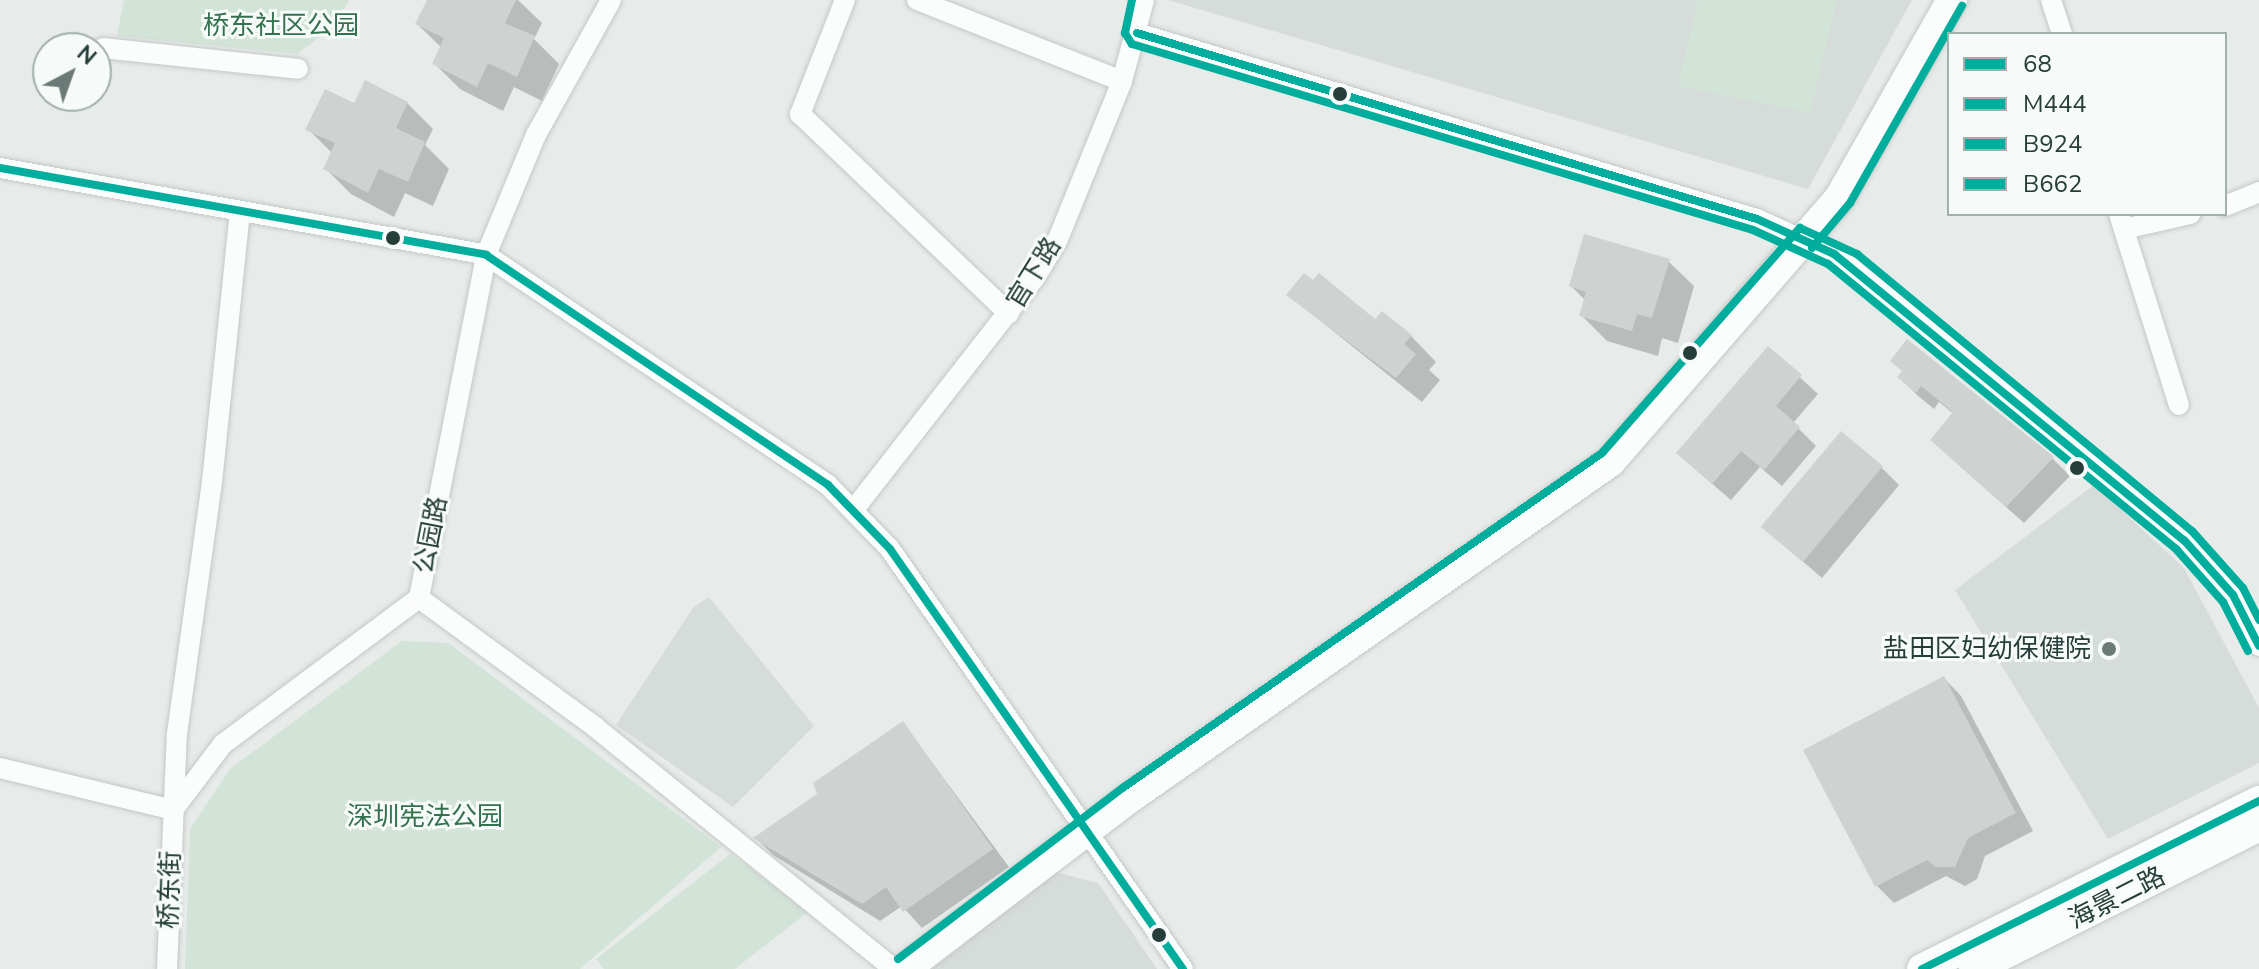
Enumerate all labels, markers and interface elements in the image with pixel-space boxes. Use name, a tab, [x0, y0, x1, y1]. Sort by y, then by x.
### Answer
park label: 桥东社区公园	[203, 10, 359, 42]
north arrow	[32, 32, 112, 112]
legend	[1947, 32, 2227, 216]
text: N	[70, 39, 102, 72]
text: 68	[2023, 48, 2052, 80]
unlabelled marker	[1332, 86, 1348, 102]
text: M444	[2023, 88, 2087, 120]
text: B924	[2023, 128, 2082, 160]
text: B662	[2023, 168, 2082, 200]
unlabelled marker	[385, 230, 401, 246]
street label: 官下路	[1000, 232, 1068, 314]
unlabelled marker	[1682, 345, 1698, 361]
unlabelled marker	[2069, 460, 2085, 476]
street label: 公园路	[408, 494, 454, 576]
place label: 盐田区妇幼保健院	[1883, 633, 2091, 665]
marker: 盐田区妇幼保健院	[2098, 638, 2120, 660]
park label: 深圳宪法公园	[347, 801, 503, 833]
street label: 桥东街	[153, 850, 187, 930]
street label: 海景二路	[2064, 860, 2170, 936]
unlabelled marker	[1151, 927, 1167, 943]

